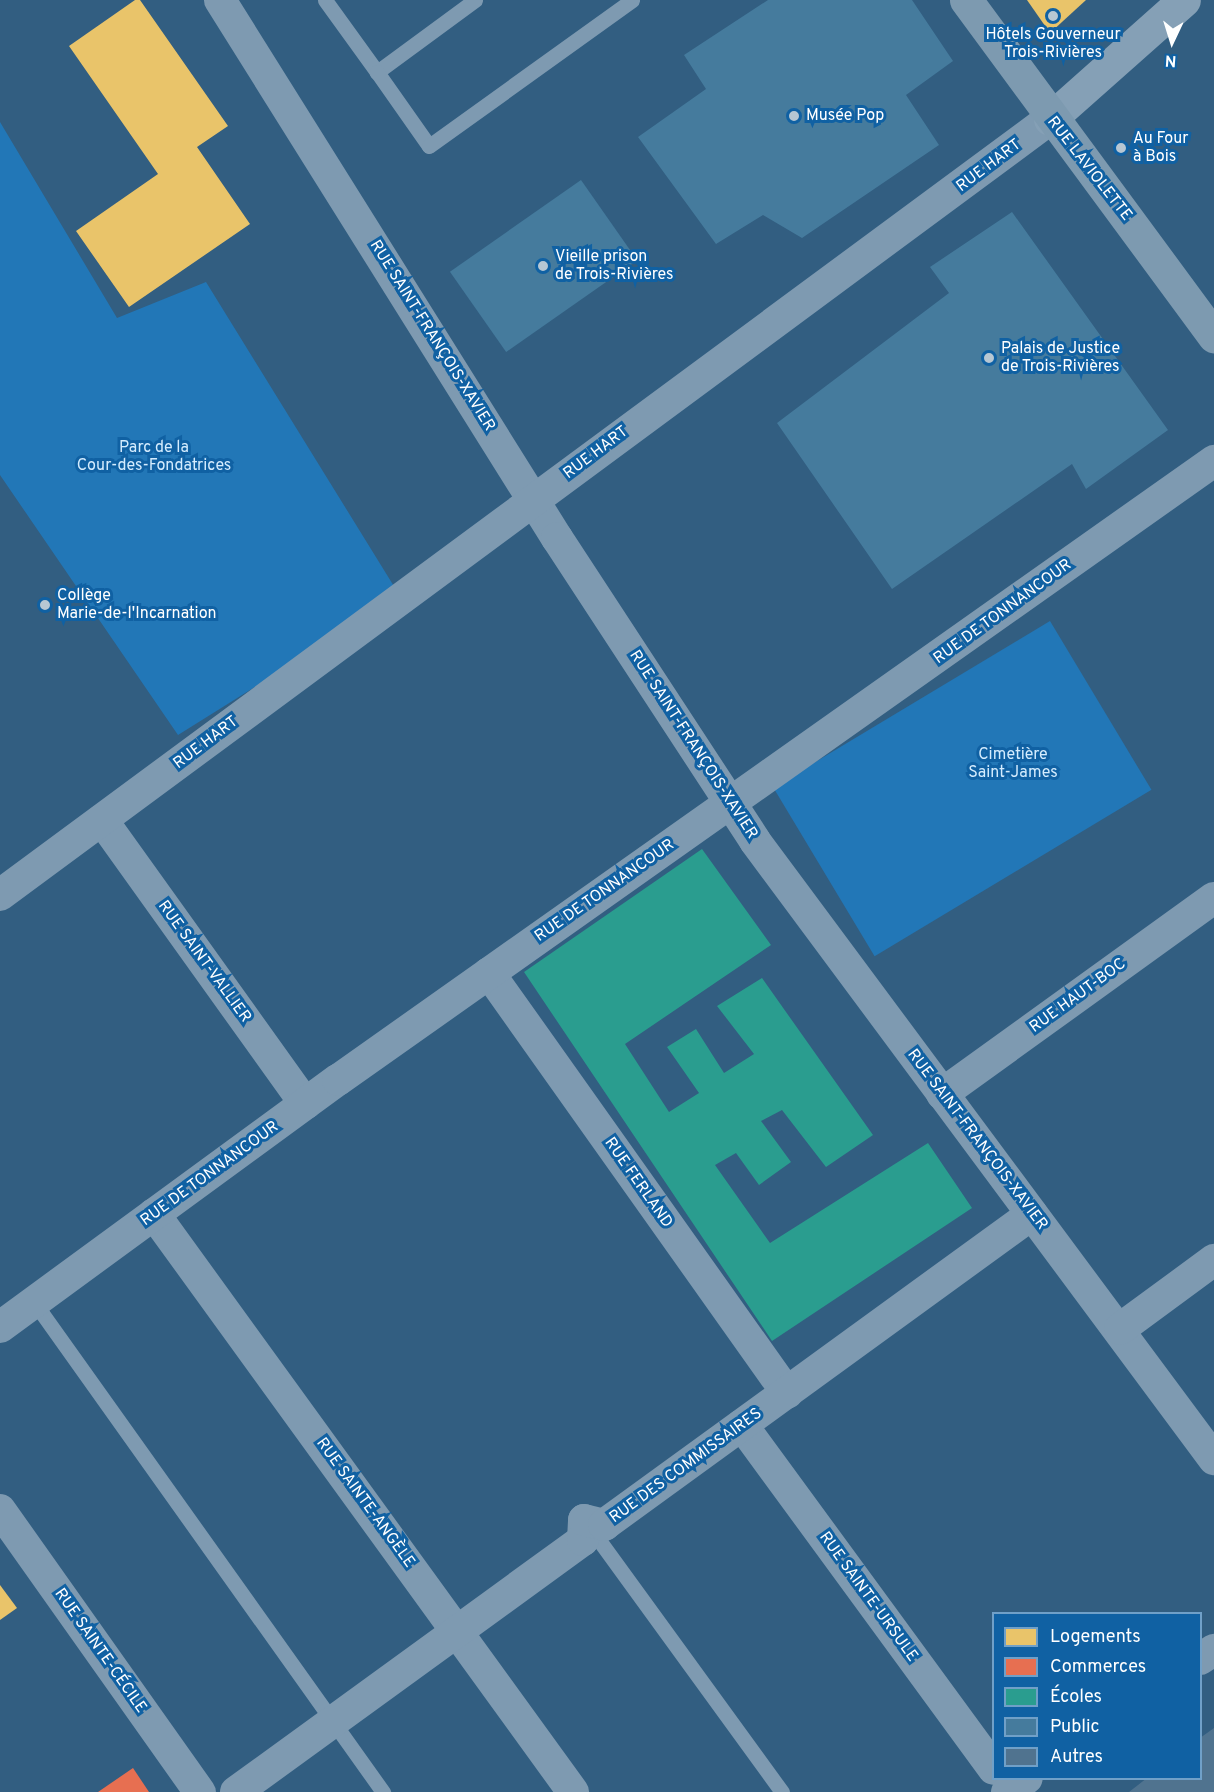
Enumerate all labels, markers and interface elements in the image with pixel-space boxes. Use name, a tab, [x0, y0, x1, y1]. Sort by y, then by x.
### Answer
marker: Hôtels Gouverneur Trois-Rivières	[1046, 9, 1060, 23]
north arrow	[1142, 12, 1202, 72]
place label: Hôtels Gouverneur Trois-Rivières	[985, 25, 1121, 63]
text: N	[1164, 50, 1177, 70]
place label: Musée Pop	[806, 106, 884, 126]
marker: Musée Pop	[787, 109, 801, 123]
street label: RUE LAVIOLETTE	[1042, 113, 1136, 225]
place label: Au Four à Bois	[1133, 129, 1189, 167]
street label: RUE HART	[953, 135, 1025, 197]
marker: Au Four à Bois	[1114, 141, 1128, 155]
street label: RUE SAINT-FRANÇOIS-XAVIER	[365, 237, 499, 435]
place label: Vieille prison de Trois-Rivières	[555, 247, 674, 285]
marker: Vieille prison de Trois-Rivières	[536, 259, 550, 273]
place label: Palais de Justice de Trois-Rivières	[1001, 339, 1120, 377]
marker: Palais de Justice de Trois-Rivières	[982, 351, 996, 365]
street label: RUE HART	[560, 422, 632, 484]
park label: Parc de la Cour-des-Fondatrices	[77, 438, 231, 476]
street label: RUE DE TONNANCOUR	[930, 555, 1076, 669]
place label: Collège Marie-de-l'Incarnation	[57, 586, 217, 624]
marker: Collège Marie-de-l'Incarnation	[38, 598, 52, 612]
street label: RUE SAINT-FRANÇOIS-XAVIER	[625, 647, 761, 843]
street label: RUE HART	[170, 712, 242, 774]
park label: Cimetière Saint-James	[968, 745, 1058, 783]
street label: RUE DE TONNANCOUR	[531, 835, 679, 947]
street label: RUE SAINT-VALLIER	[153, 897, 255, 1027]
street label: RUE HAUT-BOC	[1026, 955, 1130, 1037]
street label: RUE SAINT-FRANÇOIS-XAVIER	[903, 1046, 1051, 1234]
street label: RUE DE TONNANCOUR	[137, 1117, 283, 1231]
street label: RUE FERLAND	[600, 1134, 676, 1232]
street label: RUE DES COMMISSAIRES	[606, 1404, 766, 1528]
street label: RUE SAINTE-ANGÈLE	[311, 1434, 419, 1572]
street label: RUE SAINTE-URSULE	[814, 1528, 922, 1666]
street label: RUE SAINTE-CÉCILE	[50, 1585, 150, 1717]
legend	[992, 1612, 1202, 1780]
text: Logements	[1050, 1626, 1141, 1649]
text: Commerces	[1050, 1656, 1146, 1679]
text: Écoles	[1050, 1686, 1102, 1709]
text: Public	[1050, 1716, 1100, 1739]
text: Autres	[1050, 1746, 1103, 1769]

